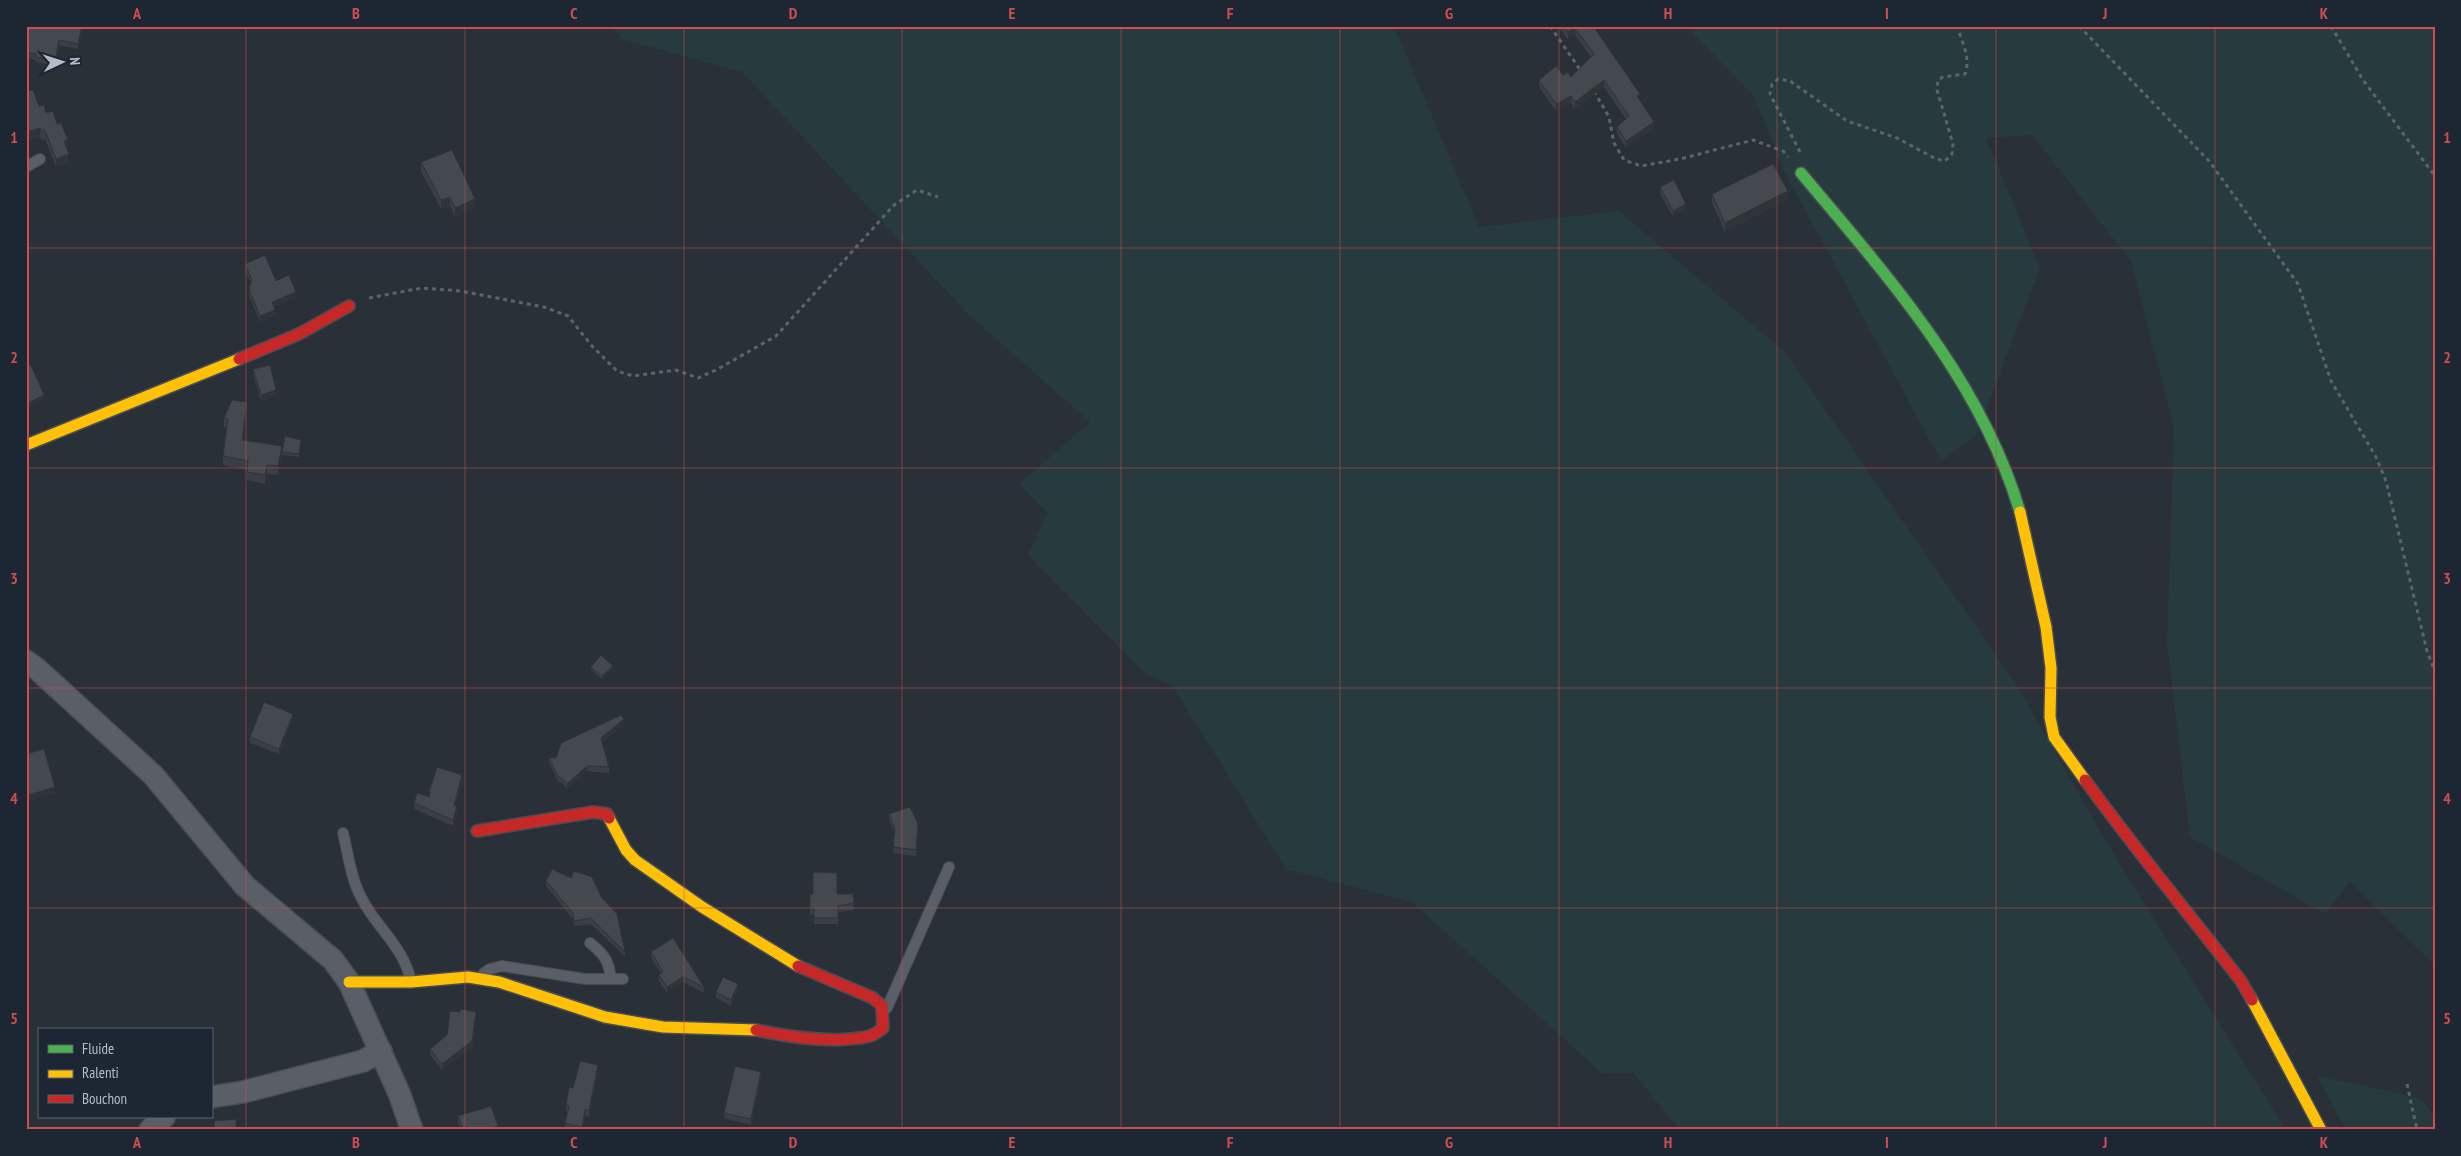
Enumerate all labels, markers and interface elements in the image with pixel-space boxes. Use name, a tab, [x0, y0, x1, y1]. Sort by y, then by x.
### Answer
text: A	[132, 3, 142, 23]
text: B	[352, 3, 360, 23]
text: C	[570, 3, 578, 23]
text: D	[789, 3, 798, 23]
text: E	[1009, 3, 1016, 23]
text: F	[1227, 3, 1234, 23]
text: G	[1445, 3, 1453, 23]
text: H	[1664, 3, 1672, 23]
text: I	[1885, 3, 1889, 23]
text: J	[2102, 3, 2107, 23]
text: K	[2320, 3, 2329, 23]
north arrow	[38, 38, 88, 88]
text: N	[66, 57, 84, 65]
text: 1	[10, 127, 18, 147]
text: 1	[2443, 127, 2451, 147]
text: 2	[10, 347, 18, 367]
text: 2	[2443, 347, 2451, 367]
text: 3	[10, 568, 18, 588]
text: 3	[2443, 568, 2451, 588]
text: 4	[10, 788, 18, 808]
text: 4	[2443, 788, 2451, 808]
text: 5	[10, 1008, 18, 1028]
text: 5	[2443, 1008, 2451, 1028]
legend	[38, 1028, 212, 1118]
text: Fluide	[82, 1039, 114, 1058]
text: Ralenti	[82, 1063, 119, 1082]
text: Bouchon	[82, 1089, 127, 1108]
text: A	[132, 1132, 142, 1152]
text: B	[352, 1132, 360, 1152]
text: C	[570, 1132, 578, 1152]
text: D	[789, 1132, 798, 1152]
text: E	[1009, 1132, 1016, 1152]
text: F	[1227, 1132, 1234, 1152]
text: G	[1445, 1132, 1453, 1152]
text: H	[1664, 1132, 1672, 1152]
text: I	[1885, 1132, 1889, 1152]
text: J	[2102, 1132, 2107, 1152]
text: K	[2320, 1132, 2329, 1152]

